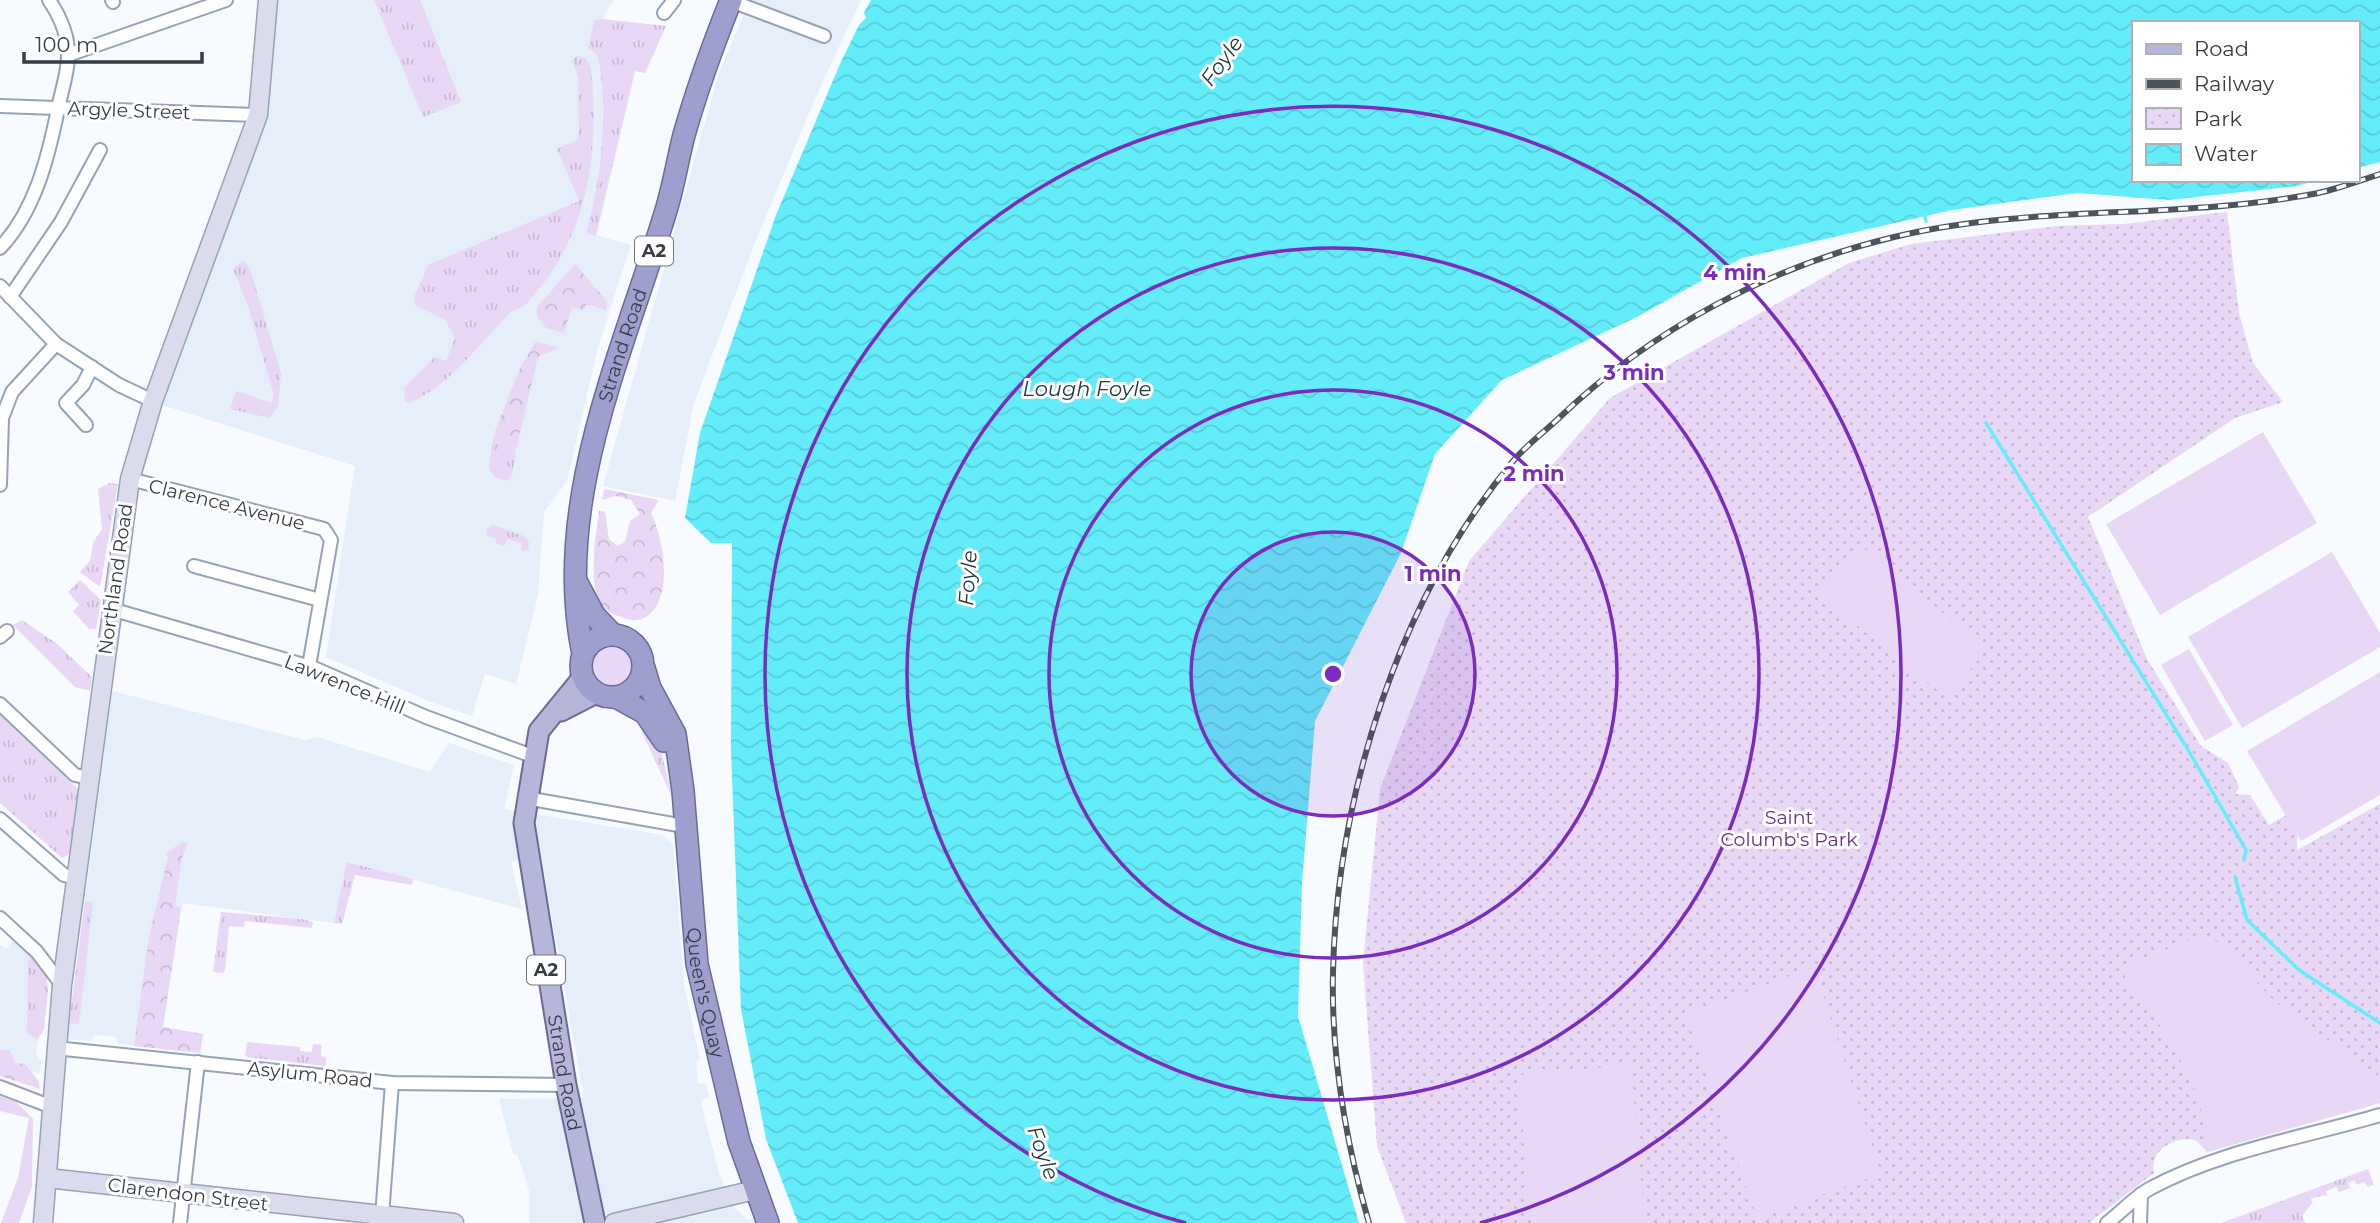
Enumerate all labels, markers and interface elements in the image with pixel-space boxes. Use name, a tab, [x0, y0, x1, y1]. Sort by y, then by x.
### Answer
scale bar	[24, 21, 203, 65]
legend	[2132, 21, 2359, 182]
water label: Foyle	[1195, 31, 1248, 91]
text: 100 m	[35, 32, 98, 57]
text: Road	[2194, 36, 2249, 61]
text: Railway	[2194, 71, 2275, 96]
street label: Argyle Street	[67, 97, 191, 124]
text: Park	[2194, 106, 2242, 131]
text: Water	[2194, 141, 2258, 166]
road number: A2	[635, 236, 673, 265]
text: 4 min	[1703, 260, 1767, 285]
street label: Strand Road	[594, 286, 652, 405]
text: 3 min	[1602, 360, 1665, 385]
water label: Lough Foyle	[1022, 376, 1152, 401]
text: 2 min	[1503, 461, 1565, 486]
street label: Clarence Avenue	[146, 474, 307, 535]
street label: Northland Road	[93, 502, 137, 656]
water label: Foyle	[953, 549, 982, 607]
text: 1 min	[1404, 561, 1462, 586]
street label: Lawrence Hill	[281, 650, 409, 719]
centre of rings	[1321, 662, 1345, 686]
park label: Saint Columb's Park	[1720, 806, 1858, 851]
street label: Queen's Quay	[682, 927, 730, 1061]
road number: A2	[527, 956, 565, 985]
street label: Strand Road	[543, 1013, 586, 1133]
street label: Asylum Road	[246, 1056, 374, 1093]
water label: Foyle	[1022, 1122, 1065, 1183]
street label: Clarendon Street	[106, 1173, 270, 1216]

